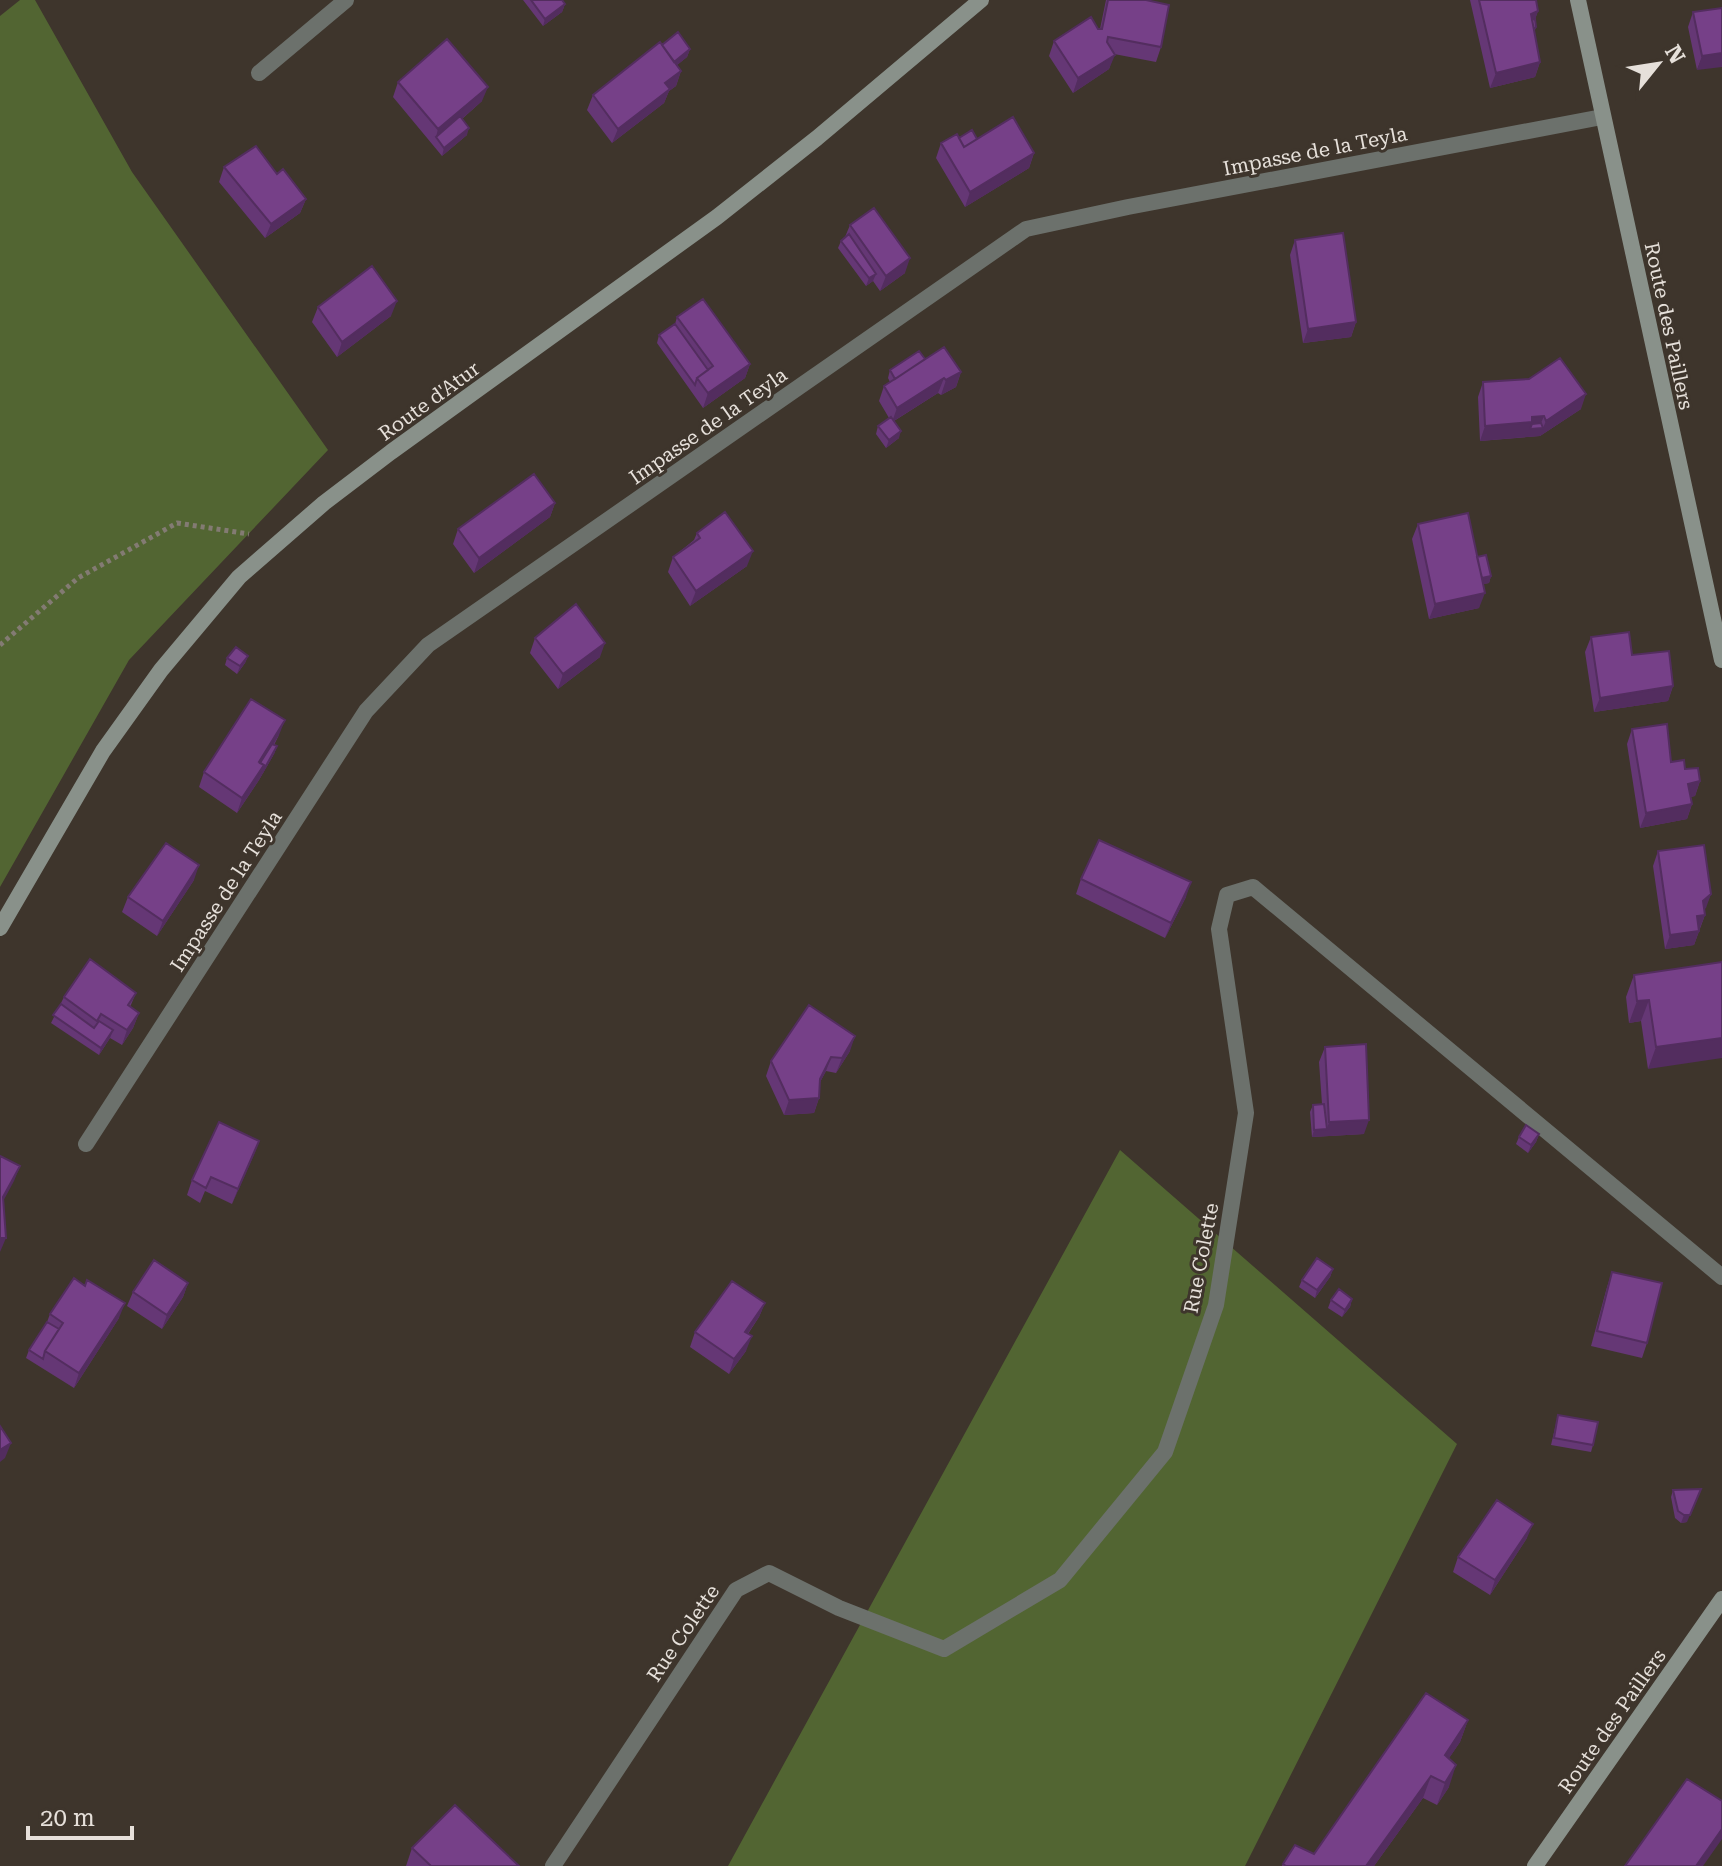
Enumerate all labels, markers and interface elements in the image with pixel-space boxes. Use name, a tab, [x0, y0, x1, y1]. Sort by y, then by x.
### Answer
north arrow	[1618, 24, 1698, 104]
text: N	[1660, 41, 1690, 68]
street label: Impasse de la Teyla	[1221, 121, 1409, 181]
street label: Route des Paillers	[1640, 240, 1698, 412]
street label: Route d'Atur	[374, 356, 484, 446]
street label: Impasse de la Teyla	[625, 362, 792, 489]
street label: Impasse de la Teyla	[165, 806, 287, 976]
street label: Rue Colette	[1179, 1201, 1223, 1315]
street label: Rue Colette	[642, 1580, 724, 1686]
street label: Route des Paillers	[1553, 1644, 1671, 1798]
scale bar	[28, 1790, 132, 1840]
text: 20 m	[40, 1804, 95, 1832]

